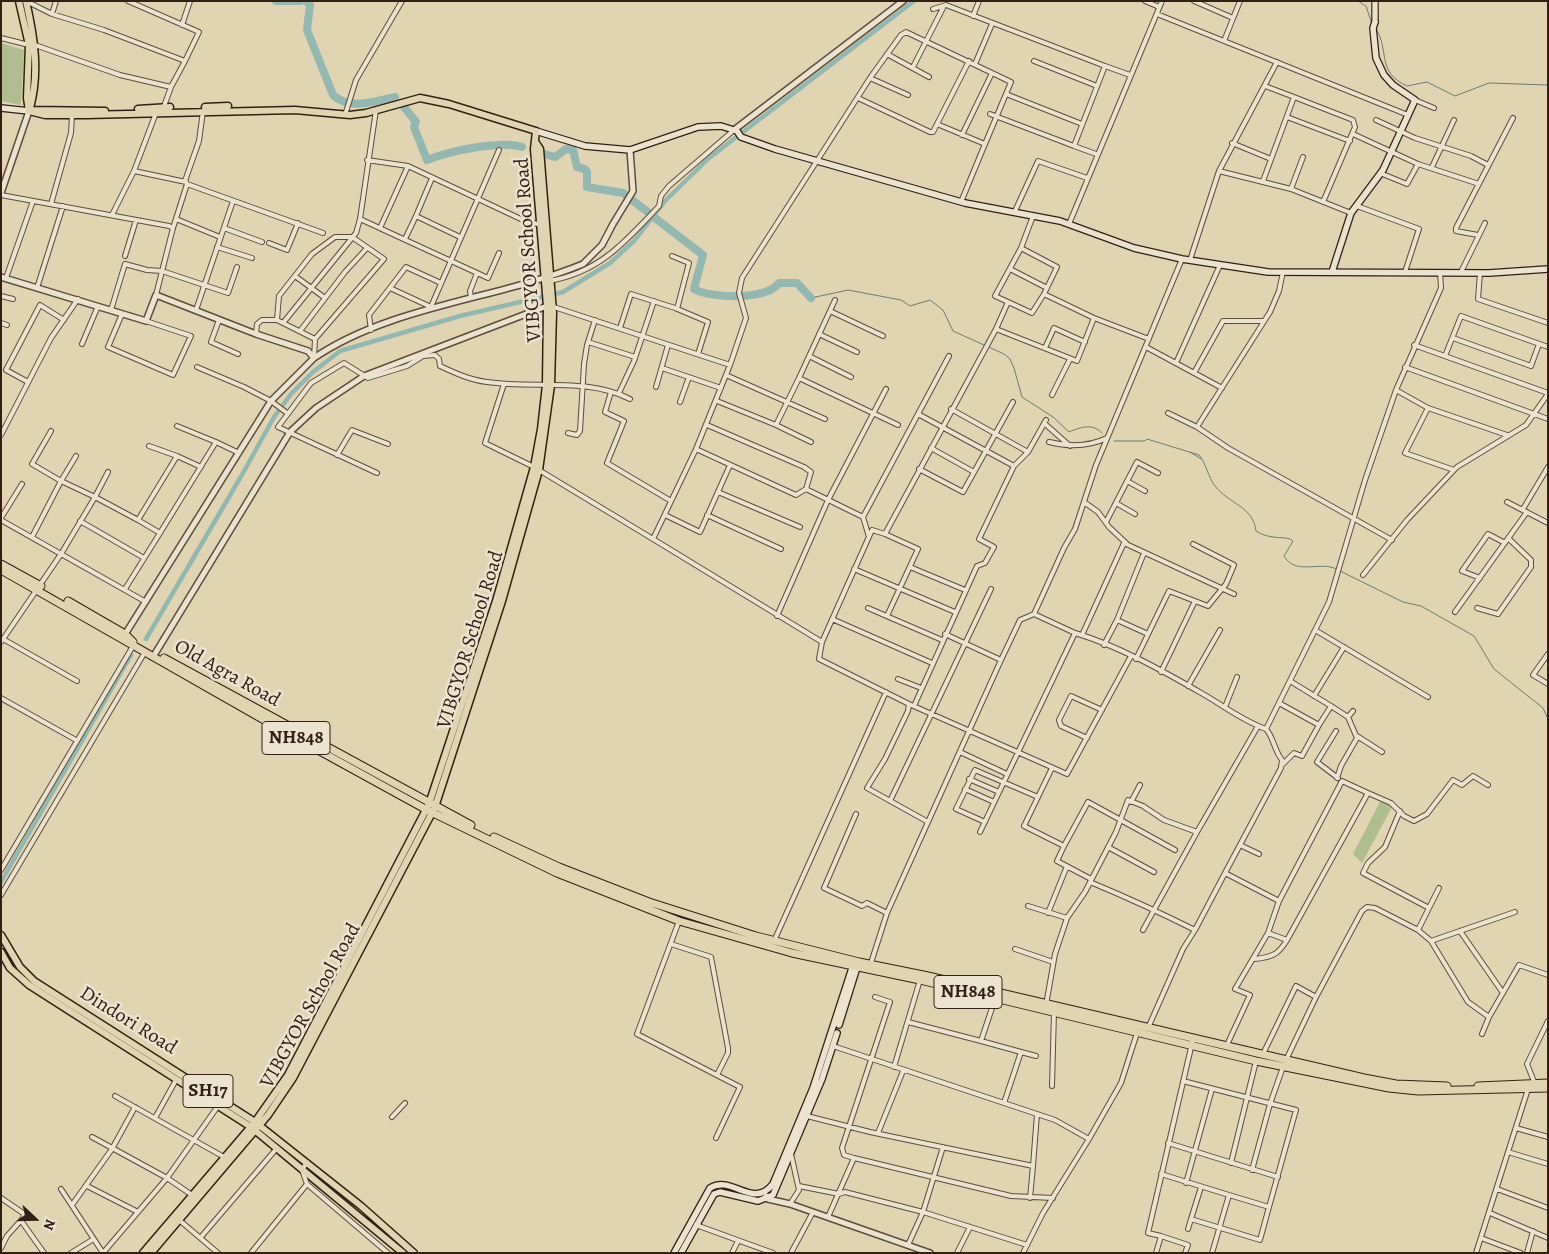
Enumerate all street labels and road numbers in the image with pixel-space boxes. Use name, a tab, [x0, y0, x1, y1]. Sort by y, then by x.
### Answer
street label: VIBGYOR School Road	[511, 157, 547, 343]
street label: VIBGYOR School Road	[433, 548, 509, 732]
street label: Old Agra Road	[170, 635, 284, 713]
road number: NH848	[262, 721, 330, 754]
street label: VIBGYOR School Road	[256, 919, 366, 1093]
road number: NH848	[934, 976, 1002, 1009]
street label: Dindori Road	[75, 982, 181, 1060]
road number: SH17	[183, 1074, 233, 1108]

